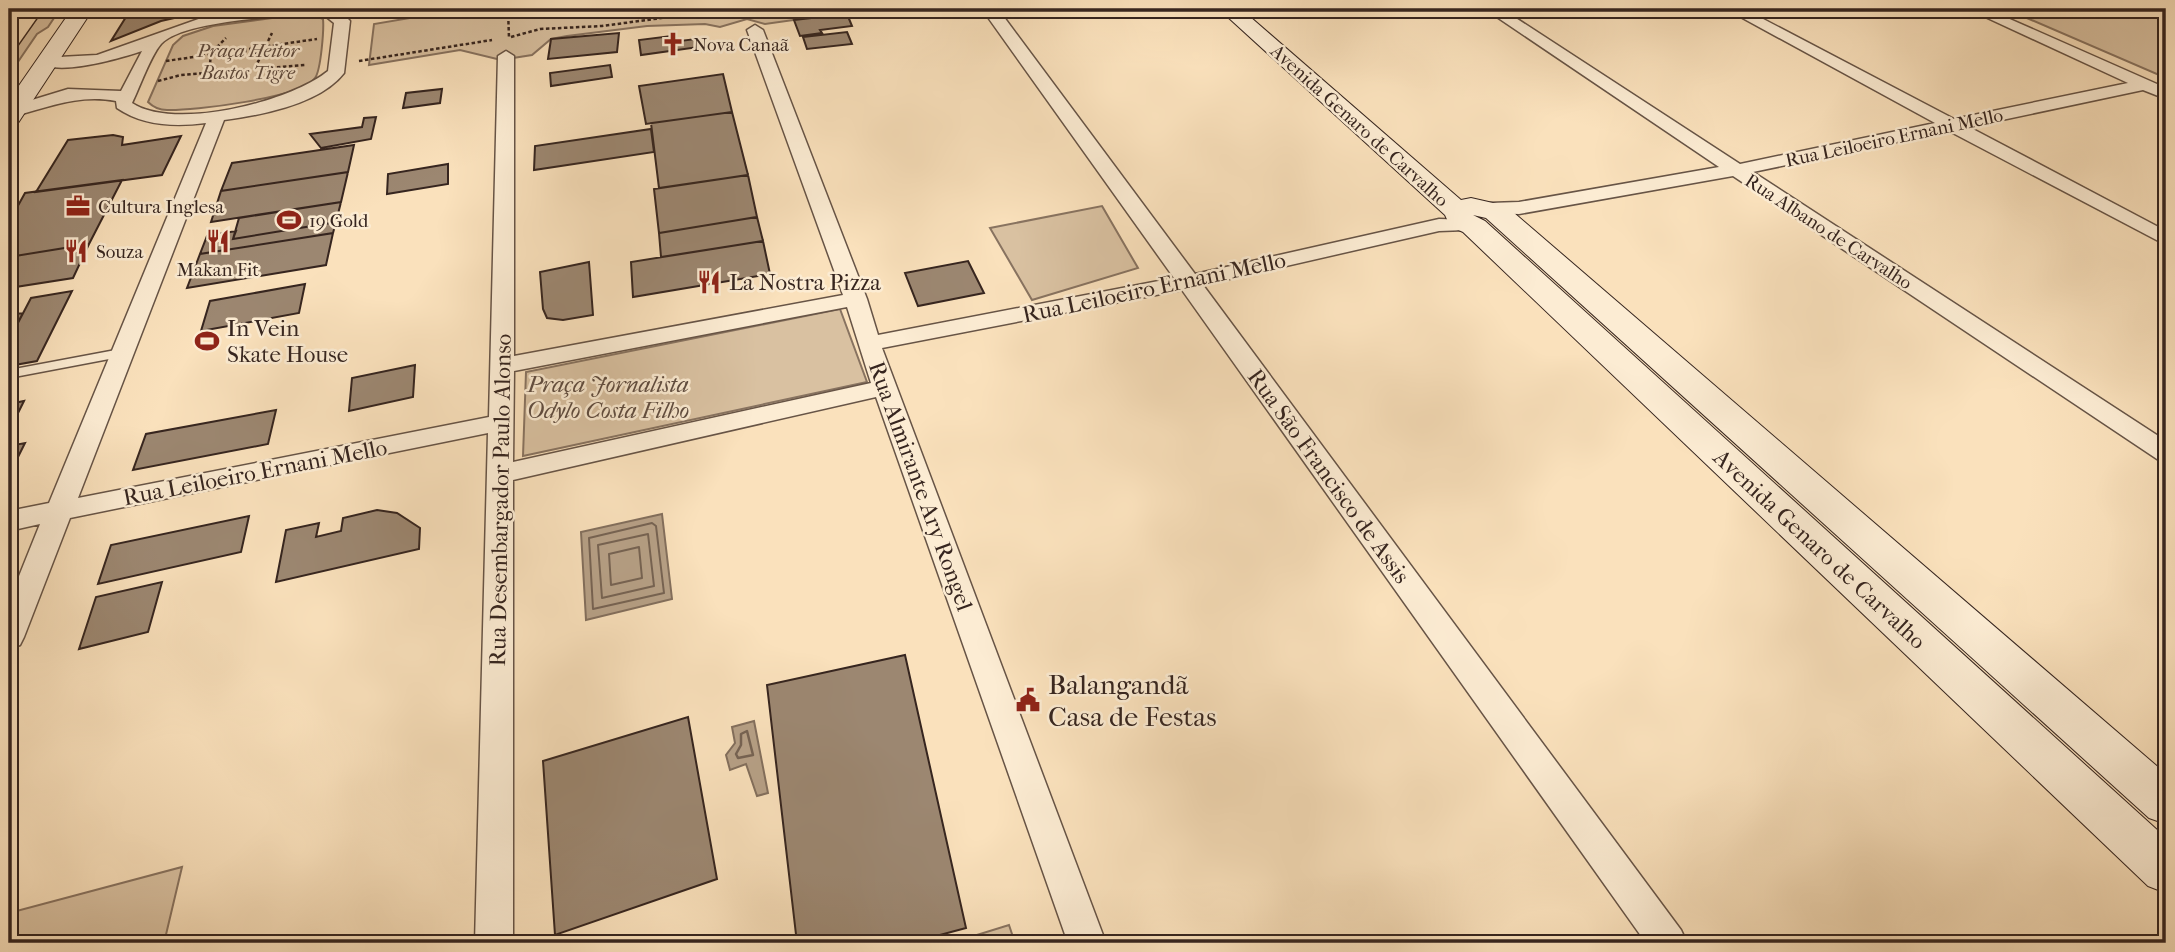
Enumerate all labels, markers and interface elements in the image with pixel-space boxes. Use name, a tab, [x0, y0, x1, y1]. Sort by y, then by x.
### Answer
church icon: Nova Canaã	[659, 30, 687, 58]
place label: Nova Canaã	[693, 34, 789, 56]
street label: Avenida Genaro de Carvalho	[1265, 39, 1453, 212]
park label: Praça Heitor Bastos Tigre	[196, 40, 300, 84]
street label: Rua Leiloeiro Ernani Mello	[1783, 104, 2005, 172]
street label: Rua Albano de Carvalho	[1741, 170, 1917, 294]
office icon: Cultura Inglesa	[64, 192, 92, 220]
place label: Cultura Inglesa	[98, 196, 224, 218]
sports icon: 19 Gold	[275, 206, 303, 234]
place label: 19 Gold	[309, 210, 369, 232]
restaurant icon: Makan Fit	[204, 227, 232, 255]
restaurant icon: Souza	[62, 237, 90, 265]
place label: Souza	[96, 241, 143, 263]
street label: Rua Leiloeiro Ernani Mello	[1020, 246, 1288, 329]
place label: Makan Fit	[177, 259, 259, 281]
restaurant icon: La Nostra Pizza	[695, 268, 723, 296]
place label: La Nostra Pizza	[729, 269, 881, 296]
place label: In Vein Skate House	[227, 315, 348, 368]
sports icon: In Vein Skate House	[193, 327, 221, 355]
street label: Rua Desembargador Paulo Alonso	[484, 333, 517, 667]
street label: Rua Almirante Ary Rongel	[863, 358, 978, 615]
street label: Rua São Francisco de Assis	[1242, 364, 1415, 589]
park label: Praça Jornalista Odylo Costa Filho	[526, 371, 689, 424]
street label: Rua Leiloeiro Ernani Mello	[121, 434, 389, 511]
street label: Avenida Genaro de Carvalho	[1707, 443, 1931, 655]
place label: Balangandã Casa de Festas	[1048, 668, 1217, 733]
public building icon: Balangandã Casa de Festas	[1014, 686, 1042, 714]

